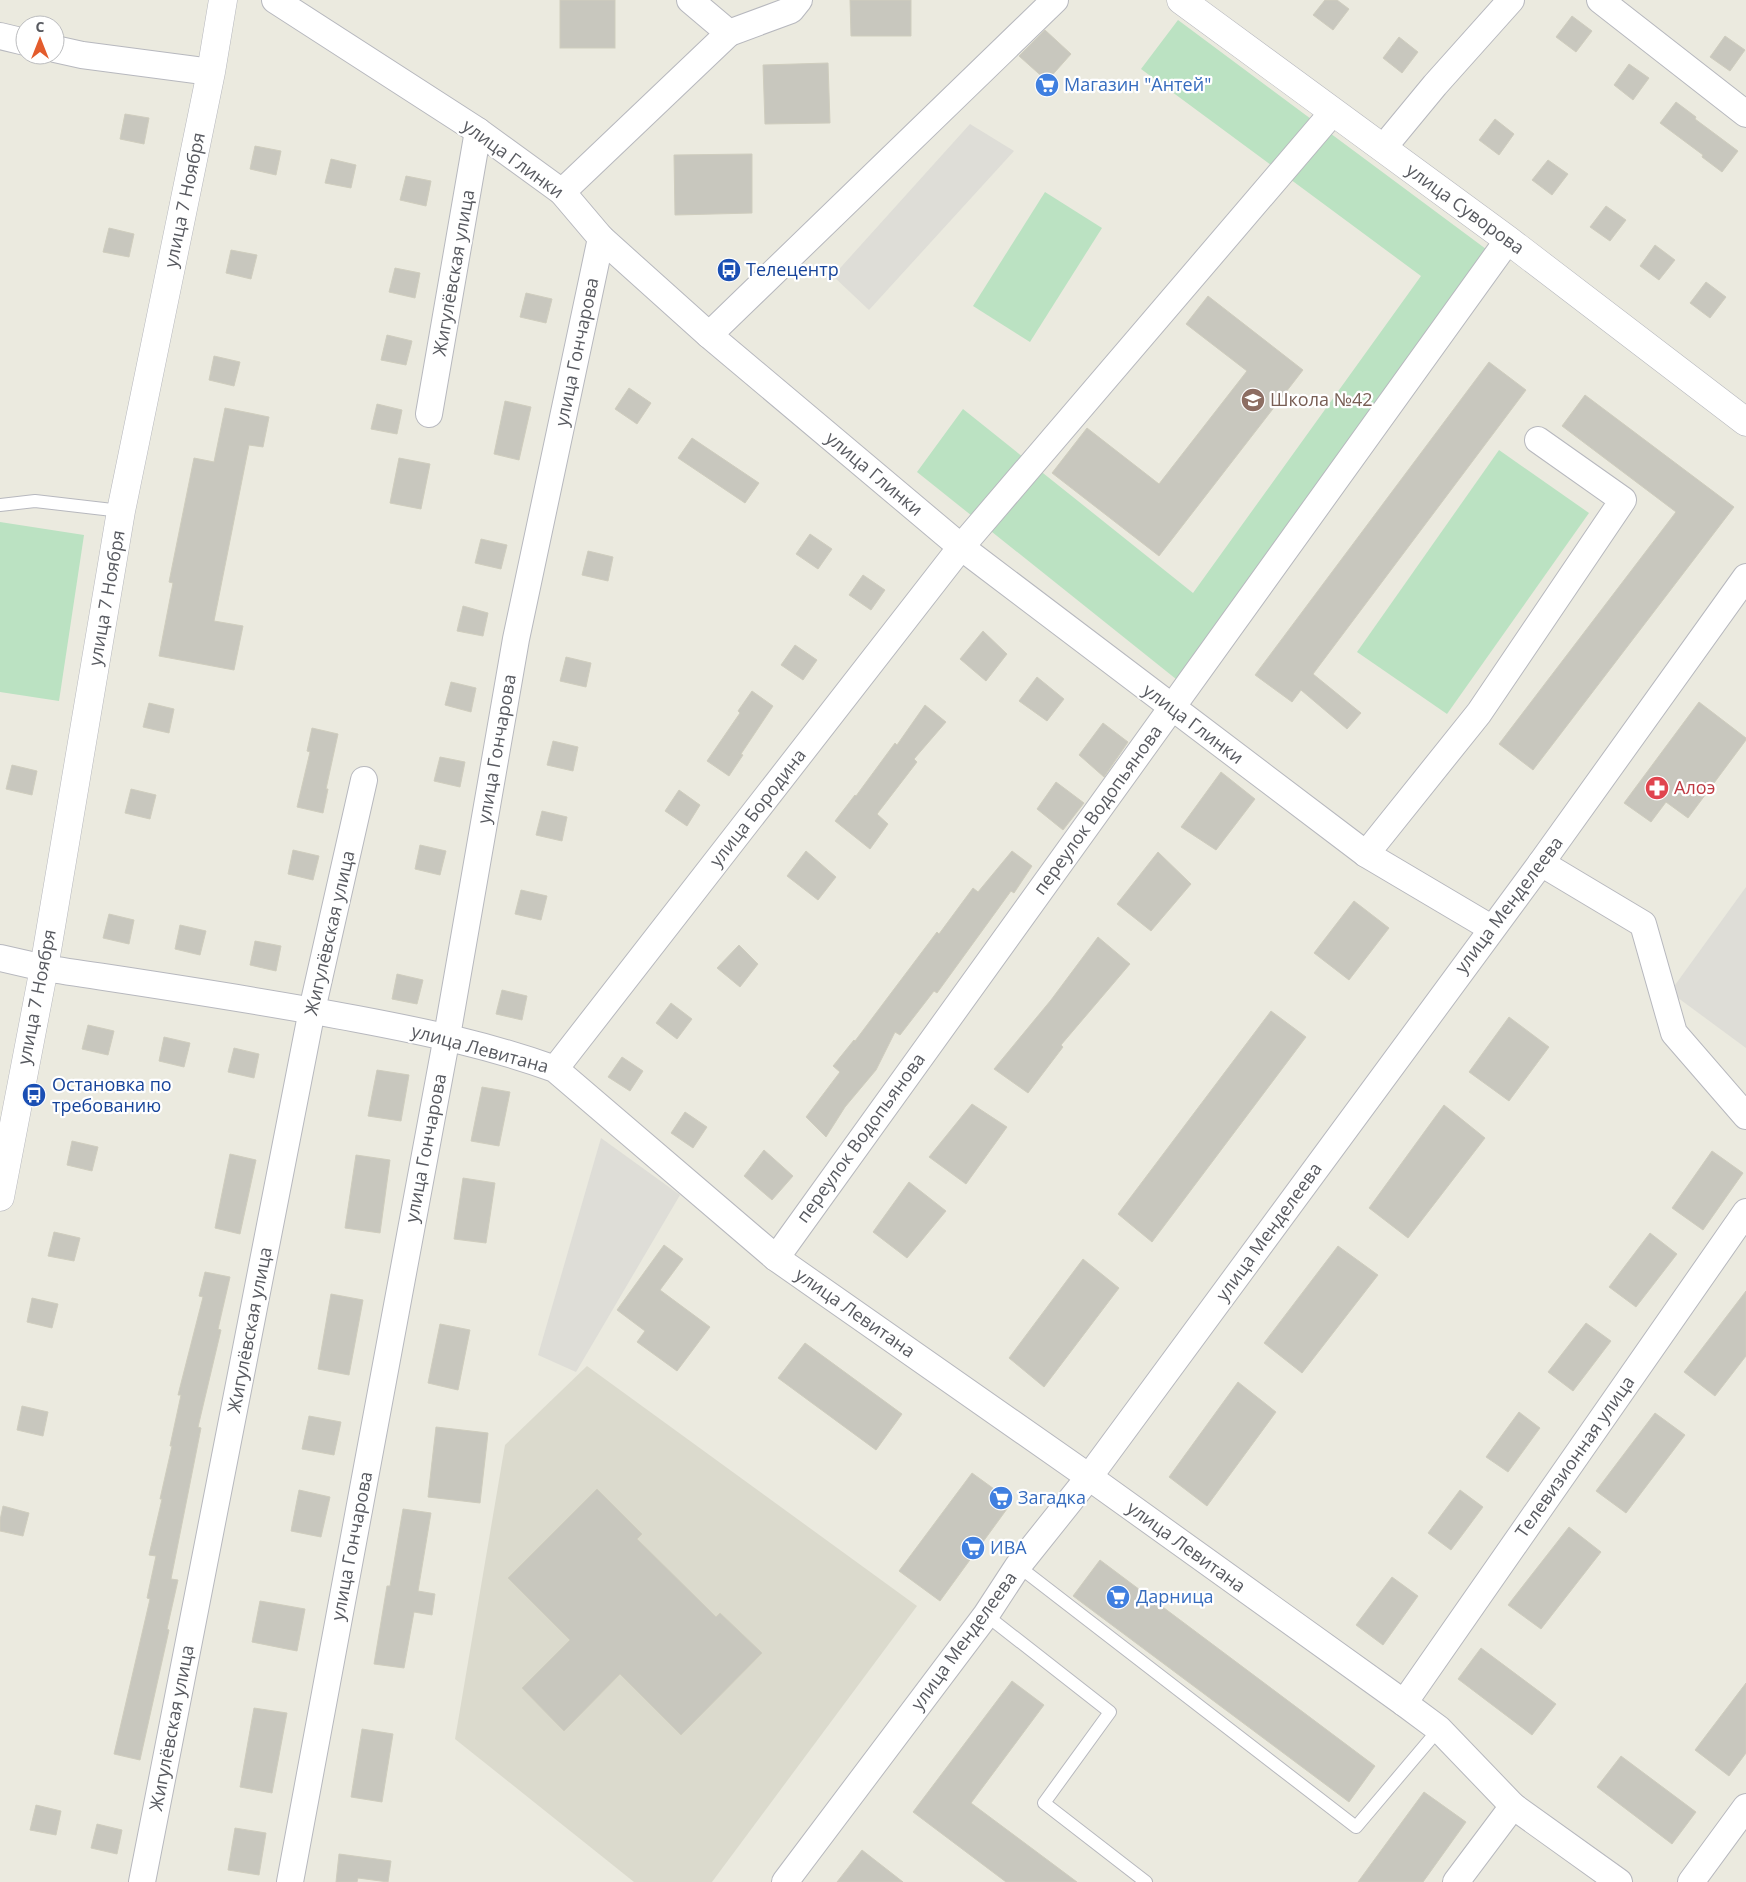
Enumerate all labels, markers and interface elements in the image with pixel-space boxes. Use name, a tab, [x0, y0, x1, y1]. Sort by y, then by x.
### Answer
north arrow	[15, 15, 65, 65]
text: С	[36, 17, 45, 36]
supermarket icon: Магазин "Антей"	[1034, 72, 1060, 98]
place label: Магазин "Антей"	[1064, 72, 1211, 96]
street label: улица Глинки	[458, 113, 569, 203]
street label: улица 7 Ноября	[158, 130, 210, 270]
street label: улица Суворова	[1402, 157, 1529, 259]
street label: Жигулёвская улица	[427, 188, 479, 358]
bus stop icon: Телецентр	[716, 257, 742, 283]
place label: Телецентр	[746, 257, 839, 281]
street label: улица Гончарова	[549, 275, 603, 428]
school or university icon: Школа №42	[1240, 387, 1266, 413]
place label: Школа №42	[1270, 387, 1373, 411]
street label: улица Глинки	[821, 425, 928, 521]
street label: улица 7 Ноября	[82, 528, 130, 668]
street label: улица Гончарова	[471, 672, 521, 825]
street label: улица Глинки	[1138, 678, 1249, 769]
street label: переулок Водопьянова	[1027, 720, 1167, 899]
street label: улица Бородина	[704, 743, 811, 871]
pharmacy icon: Алоэ	[1644, 775, 1670, 801]
place label: Алоэ	[1674, 775, 1715, 799]
street label: улица Менделеева	[1449, 831, 1568, 978]
street label: Жигулёвская улица	[298, 848, 360, 1018]
street label: улица 7 Ноября	[11, 927, 61, 1067]
street label: улица Левитана	[409, 1018, 552, 1078]
street label: переулок Водопьянова	[790, 1048, 930, 1227]
street label: улица Гончарова	[399, 1071, 451, 1224]
place label: Остановка по требованию	[52, 1072, 172, 1117]
bus stop icon: Остановка по требованию	[21, 1082, 47, 1108]
street label: улица Менделеева	[1210, 1157, 1327, 1305]
street label: Жигулёвская улица	[221, 1245, 277, 1415]
street label: улица Левитана	[791, 1262, 920, 1362]
street label: Телевизионная улица	[1509, 1371, 1639, 1542]
street label: улица Гончарова	[325, 1469, 377, 1622]
supermarket icon: Загадка	[988, 1485, 1014, 1511]
place label: Загадка	[1018, 1485, 1086, 1509]
street label: улица Левитана	[1122, 1495, 1251, 1597]
supermarket icon: ИВА	[960, 1535, 986, 1561]
place label: ИВА	[990, 1535, 1027, 1559]
street label: улица Менделеева	[905, 1566, 1022, 1714]
supermarket icon: Дарница	[1105, 1584, 1131, 1610]
place label: Дарница	[1136, 1584, 1213, 1608]
street label: Жигулёвская улица	[143, 1643, 199, 1813]

